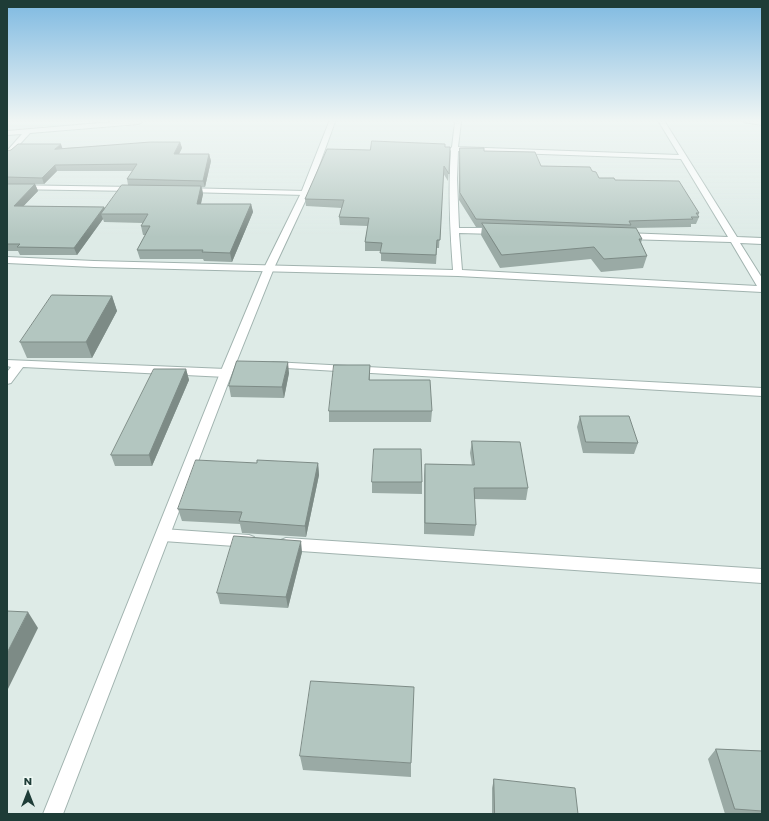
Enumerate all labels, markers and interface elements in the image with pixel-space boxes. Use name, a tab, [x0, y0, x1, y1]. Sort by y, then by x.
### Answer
north arrow	[8, 773, 48, 813]
text: N	[24, 773, 32, 789]

